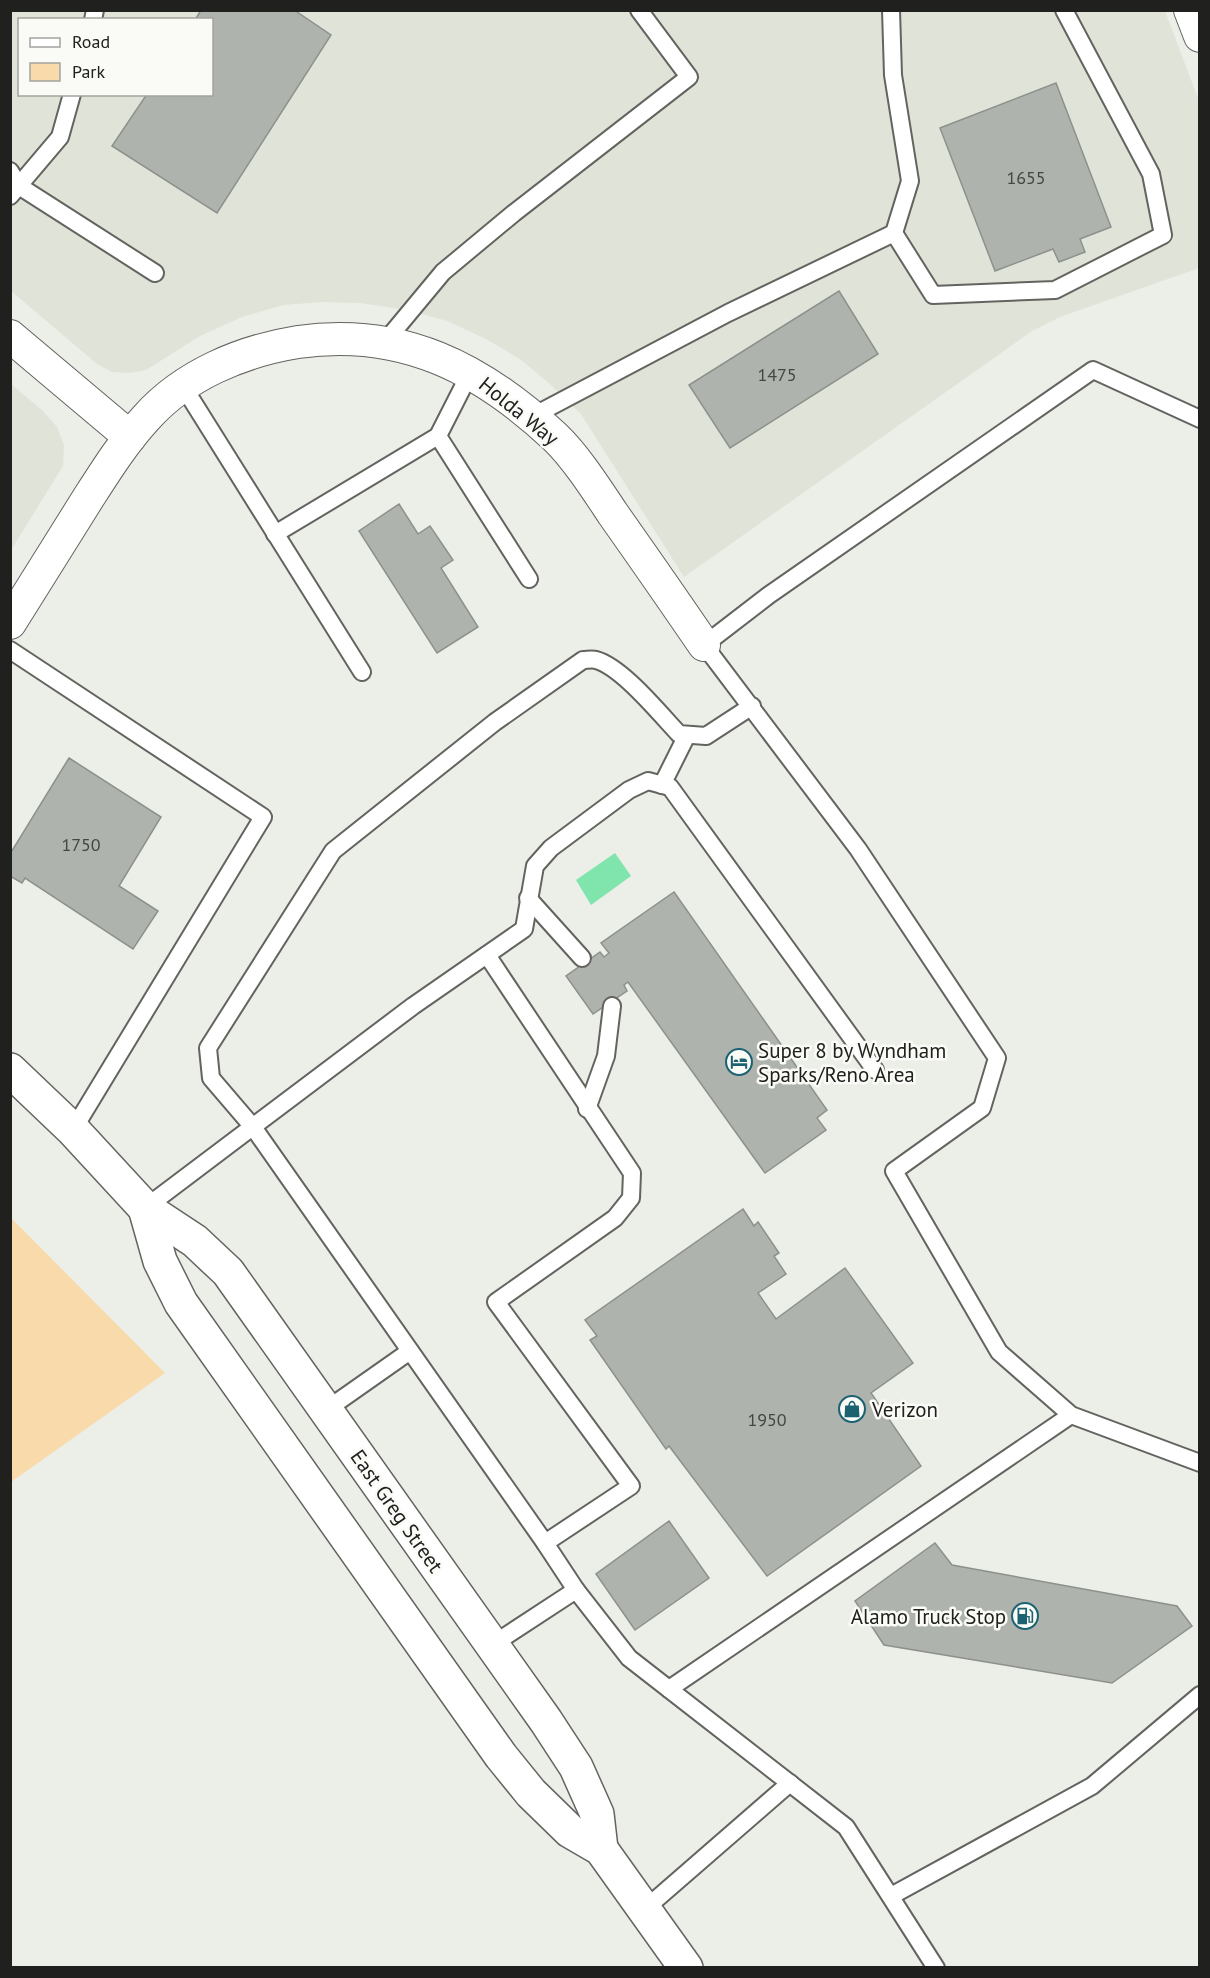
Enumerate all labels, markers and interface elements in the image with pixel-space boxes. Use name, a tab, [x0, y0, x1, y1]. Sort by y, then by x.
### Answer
legend	[18, 18, 213, 96]
text: Road	[72, 30, 110, 53]
text: Park	[72, 60, 105, 83]
house number: 1655	[1006, 166, 1046, 189]
house number: 1475	[757, 363, 797, 386]
street label: Holda Way	[474, 371, 565, 452]
house number: 1750	[61, 833, 101, 856]
place label: Super 8 by Wyndham Sparks/Reno Area	[758, 1037, 946, 1088]
hotel icon: Super 8 by Wyndham Sparks/Reno Area	[724, 1047, 754, 1077]
shop icon: Verizon	[837, 1394, 867, 1424]
place label: Verizon	[871, 1396, 938, 1423]
house number: 1950	[747, 1408, 787, 1431]
street label: East Greg Street	[345, 1444, 449, 1578]
fuel station icon: Alamo Truck Stop	[1010, 1601, 1040, 1631]
place label: Alamo Truck Stop	[851, 1603, 1006, 1630]

